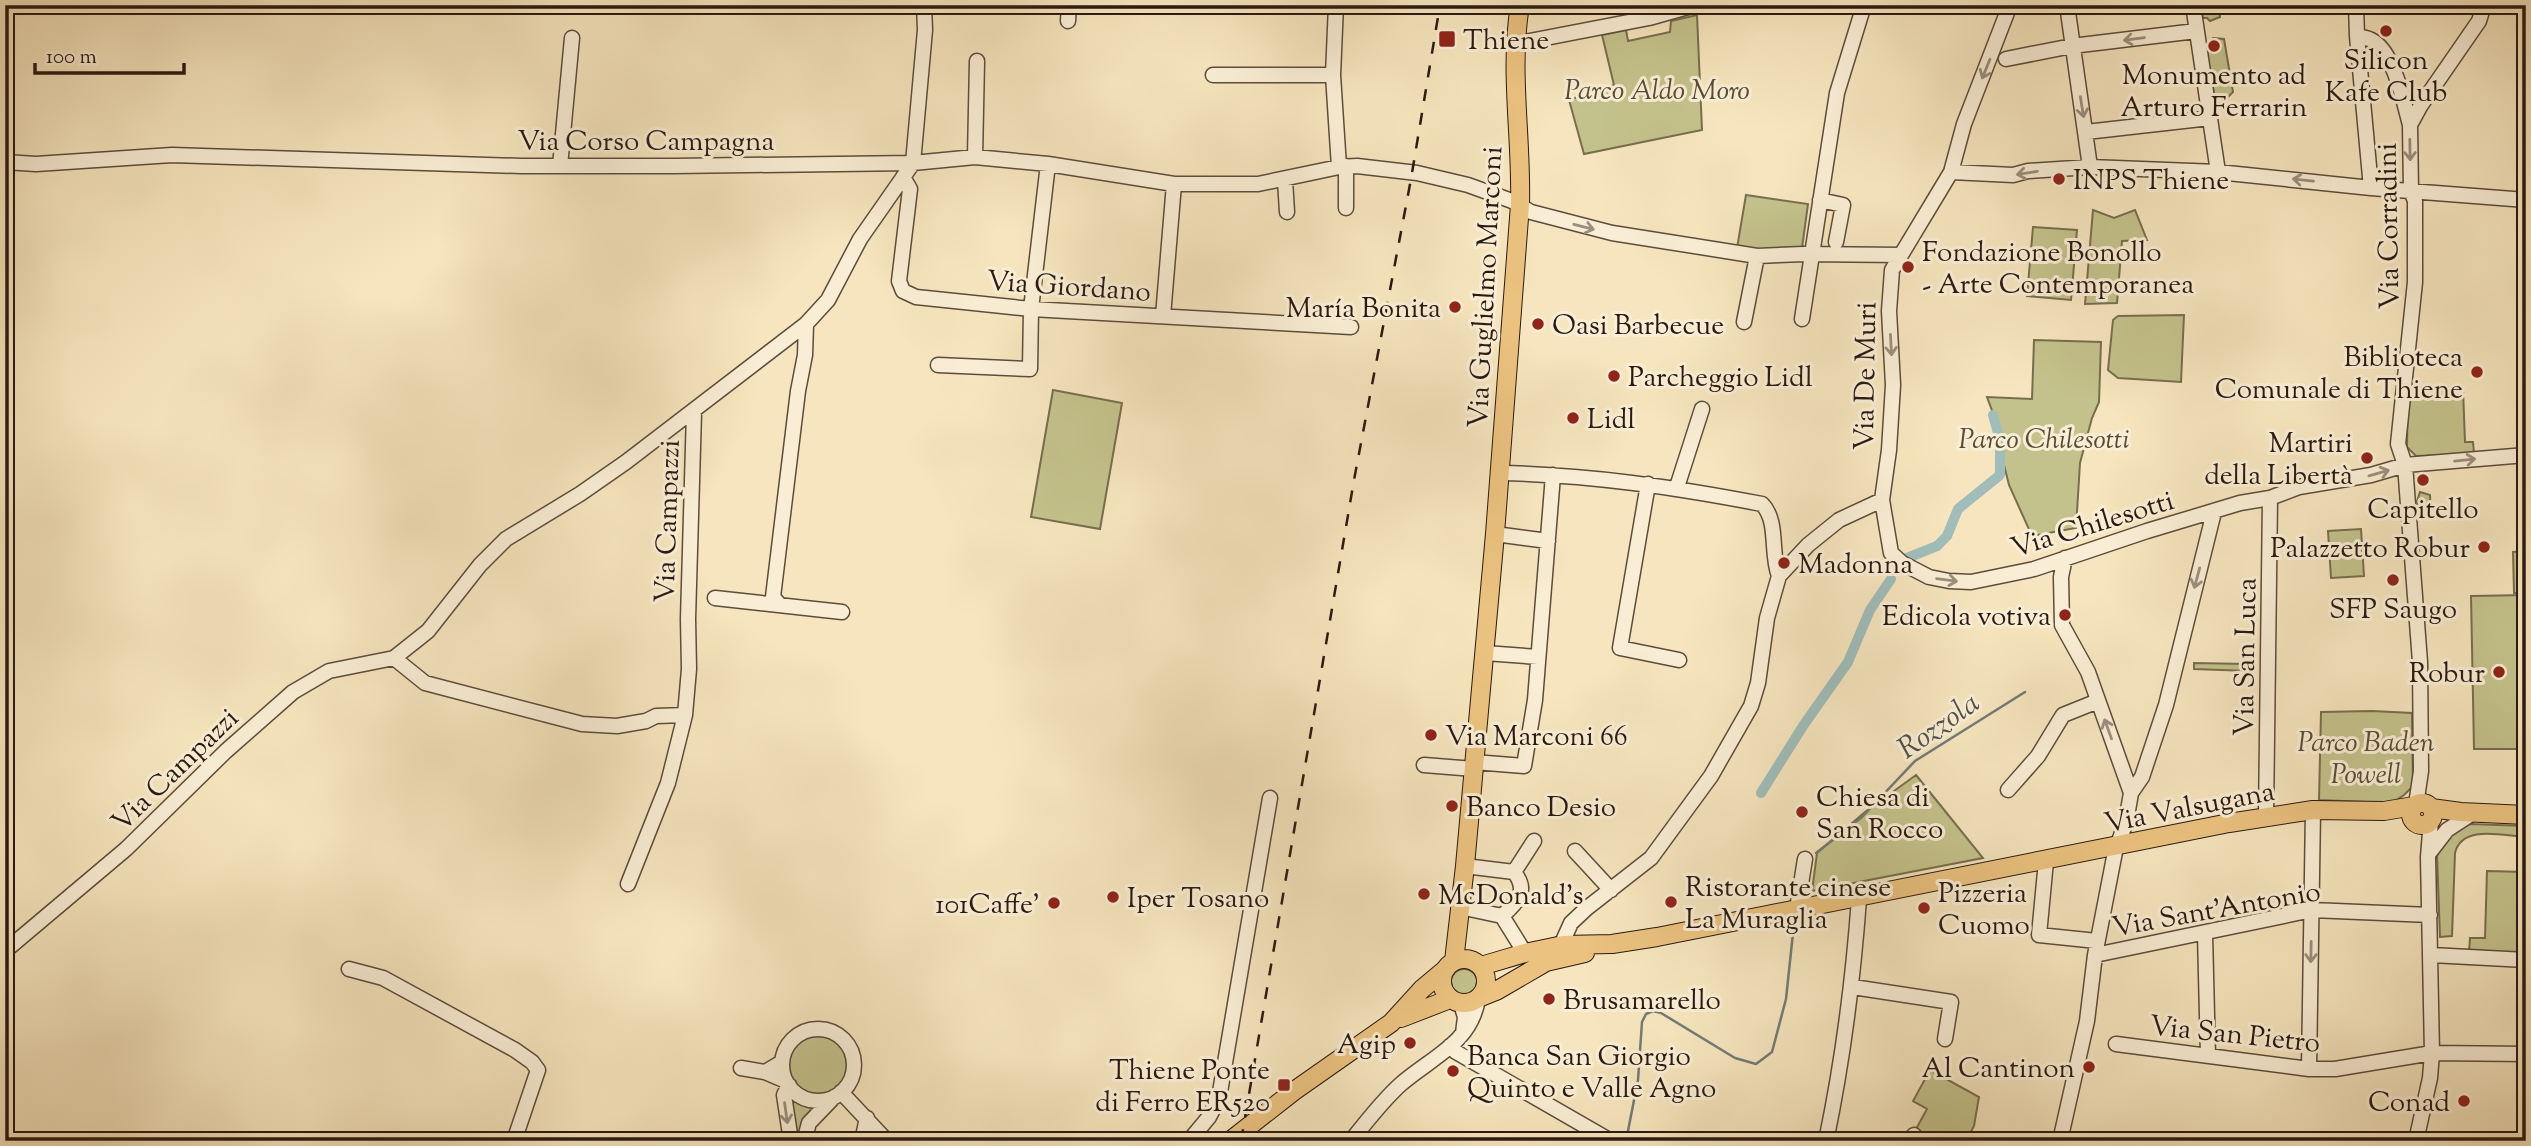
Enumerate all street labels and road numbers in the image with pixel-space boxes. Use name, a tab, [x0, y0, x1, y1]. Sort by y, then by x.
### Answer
street label: Via Corso Campagna	[518, 123, 774, 163]
street label: Via Corradini	[2369, 142, 2411, 310]
street label: Via Guglielmo Marconi	[1460, 145, 1514, 429]
street label: Via Giordano	[985, 262, 1152, 314]
street label: Via De Muri	[1846, 301, 1888, 451]
street label: Via Campazzi	[646, 439, 692, 603]
street label: Via Chilesotti	[2006, 482, 2179, 570]
street label: Via San Luca	[2226, 577, 2268, 737]
street label: Via Campazzi	[103, 700, 249, 842]
street label: Via Valsugana	[2101, 773, 2278, 845]
street label: Via Sant'Antonio	[2109, 873, 2324, 949]
street label: Via San Pietro	[2147, 1007, 2322, 1065]

